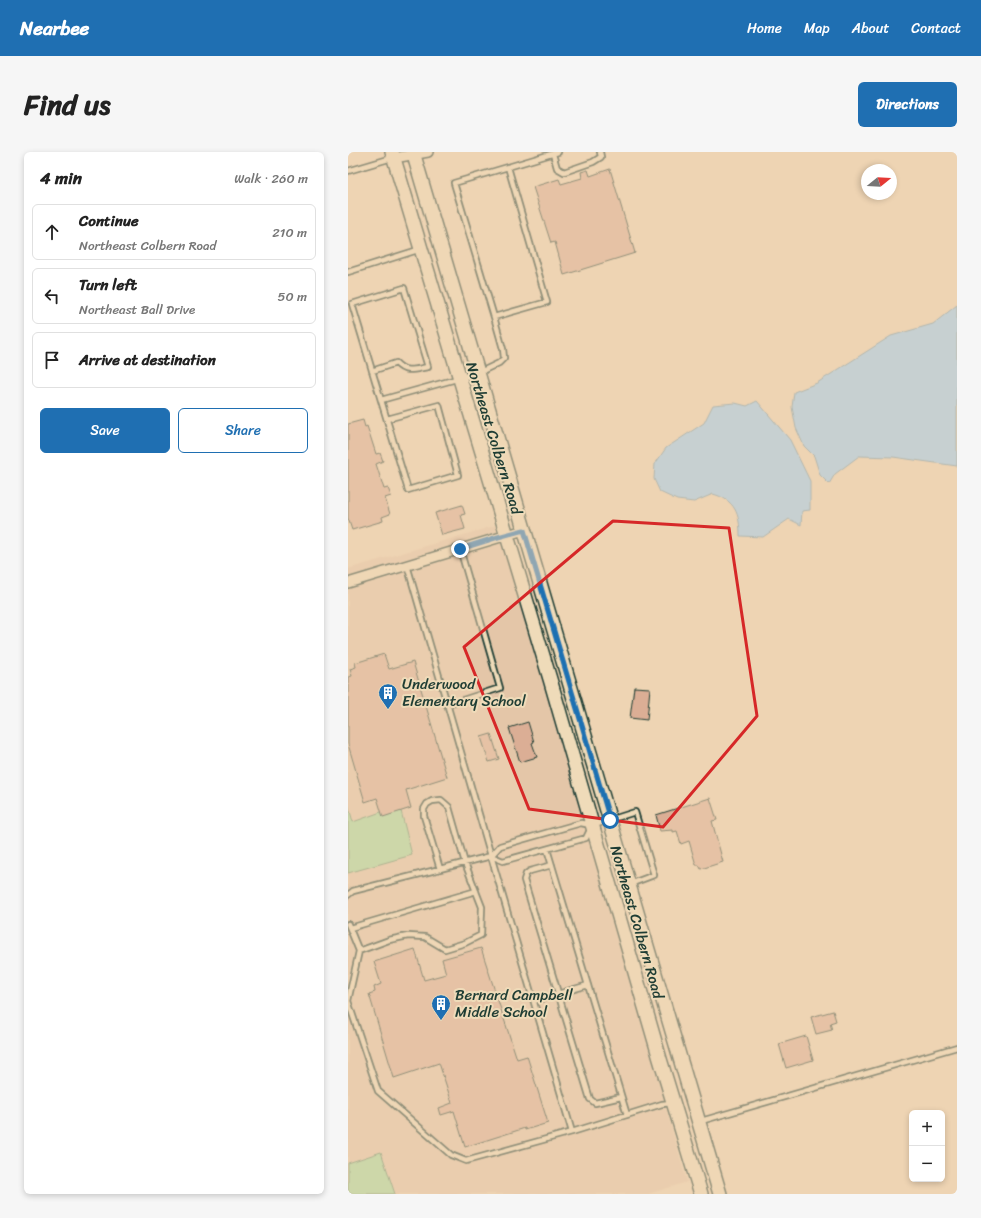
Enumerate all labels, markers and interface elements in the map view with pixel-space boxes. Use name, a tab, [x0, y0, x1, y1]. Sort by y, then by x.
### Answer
text: Nearbee	[20, 12, 89, 45]
text: Home	[747, 16, 782, 41]
text: Map	[804, 16, 830, 41]
text: About	[852, 16, 889, 41]
text: Contact	[911, 16, 961, 41]
text: Find us	[24, 80, 111, 129]
button: Directions	[858, 82, 957, 127]
text: 4 min	[40, 163, 82, 193]
north arrow	[861, 164, 897, 200]
text: Walk · 260 m	[234, 167, 308, 190]
text: Continue	[79, 208, 139, 234]
icon: ahead	[41, 221, 63, 243]
text: 210 m	[272, 221, 307, 244]
text: Northeast Colbern Road	[79, 234, 216, 257]
text: Turn left	[79, 272, 137, 298]
icon: left	[41, 285, 63, 307]
text: 50 m	[277, 285, 307, 308]
text: Northeast Ball Drive	[79, 298, 195, 321]
text: Arrive at destination	[79, 347, 216, 373]
icon: arrive	[41, 349, 63, 371]
street label: Northeast Colbern Road	[458, 358, 530, 519]
button: Save	[40, 408, 170, 453]
button: Share	[178, 408, 308, 453]
route end	[451, 540, 469, 558]
place label: Underwood Elementary School	[402, 671, 527, 714]
building icon: Underwood Elementary School	[377, 682, 399, 710]
route start	[601, 811, 619, 829]
street label: Northeast Colbern Road	[603, 842, 672, 1003]
place label: Bernard Campbell Middle School	[455, 982, 573, 1025]
building icon: Bernard Campbell Middle School	[430, 993, 452, 1021]
map controls	[909, 1110, 945, 1182]
button: +	[909, 1110, 945, 1146]
button: −	[909, 1146, 945, 1182]

